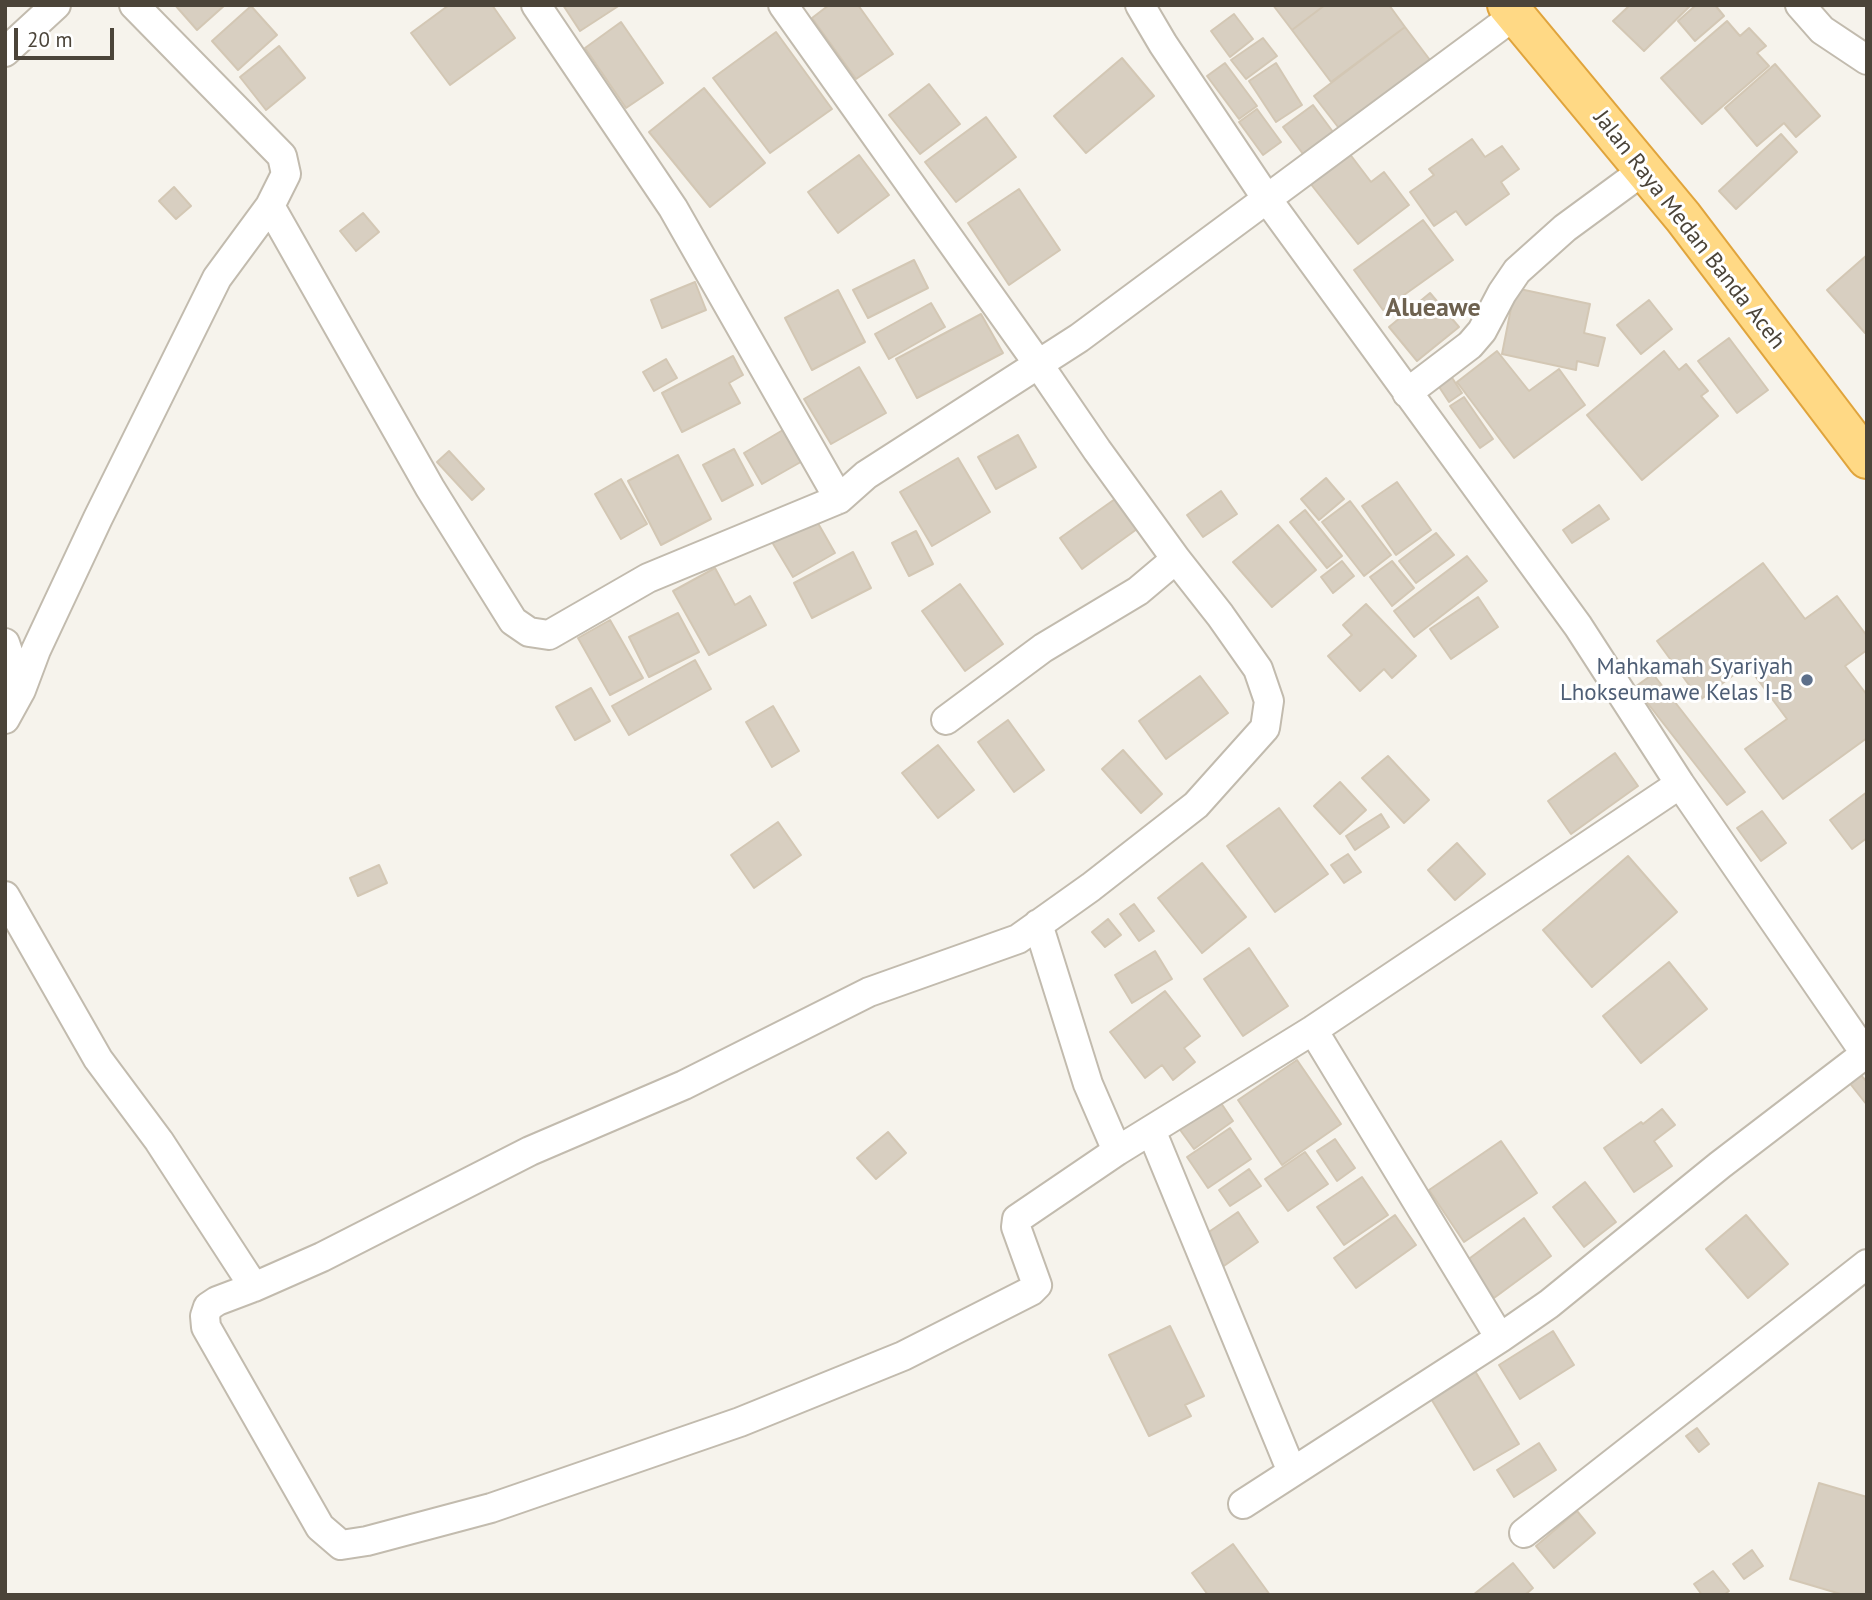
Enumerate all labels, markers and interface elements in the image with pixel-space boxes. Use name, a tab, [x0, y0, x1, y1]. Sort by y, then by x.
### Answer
scale bar	[18, 14, 117, 58]
text: 20 m	[27, 26, 73, 53]
street label: Jalan Raya Medan Banda Aceh	[1587, 105, 1791, 355]
district label: Alueawe	[1385, 293, 1481, 325]
place label: Mahkamah Syariyah Lhokseumawe Kelas I-B	[1560, 653, 1793, 707]
marker: Mahkamah Syariyah Lhokseumawe Kelas I-B	[1799, 672, 1815, 688]

